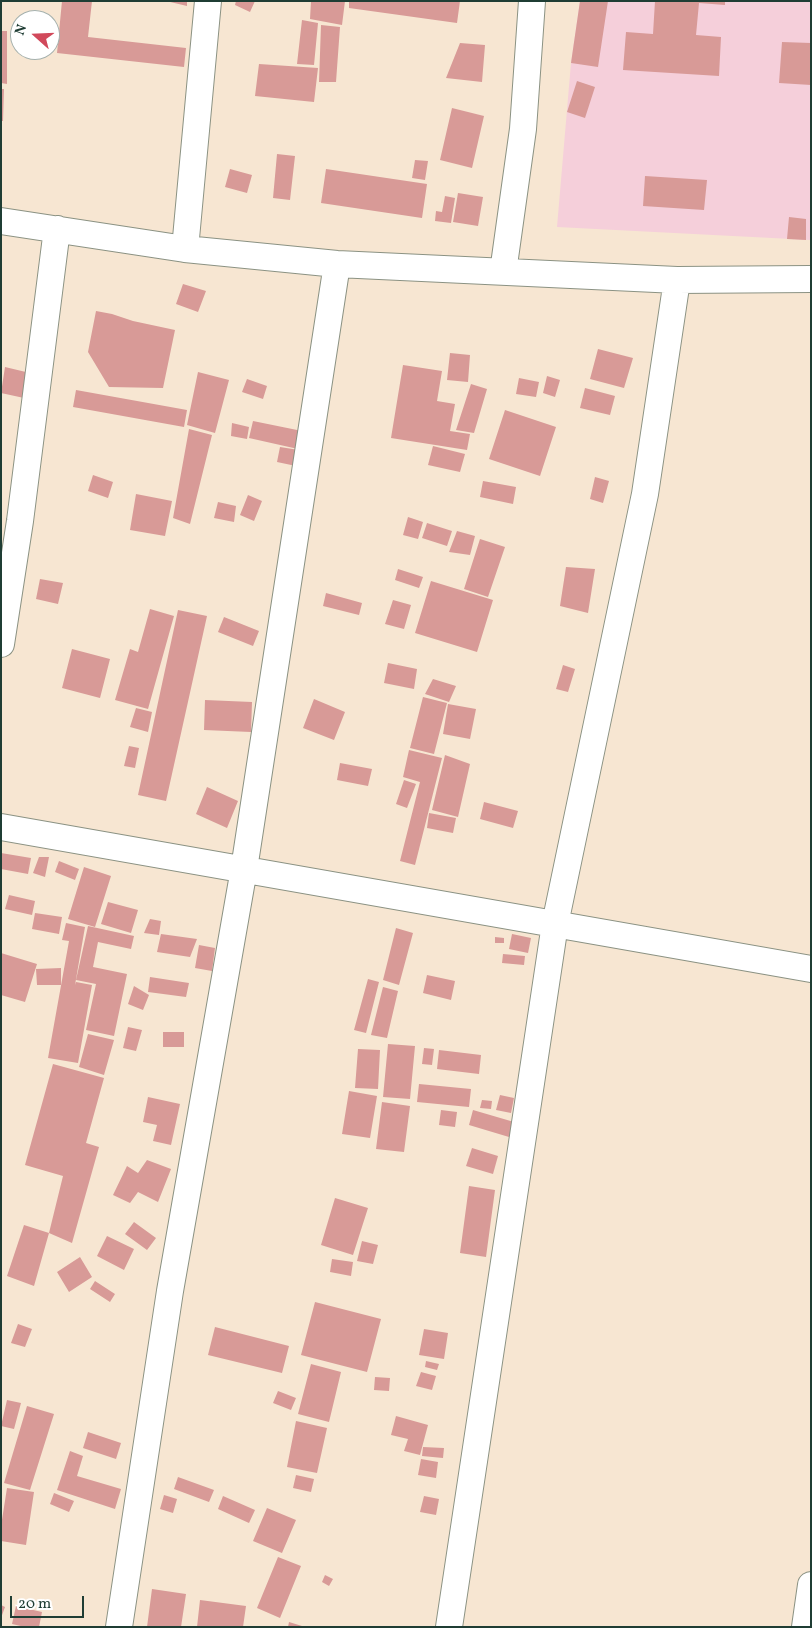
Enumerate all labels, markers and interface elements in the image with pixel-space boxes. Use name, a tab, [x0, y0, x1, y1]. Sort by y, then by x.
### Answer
north arrow	[10, 10, 60, 60]
text: N	[11, 22, 32, 38]
scale bar	[12, 1586, 86, 1618]
text: 20 m	[18, 1594, 51, 1615]

